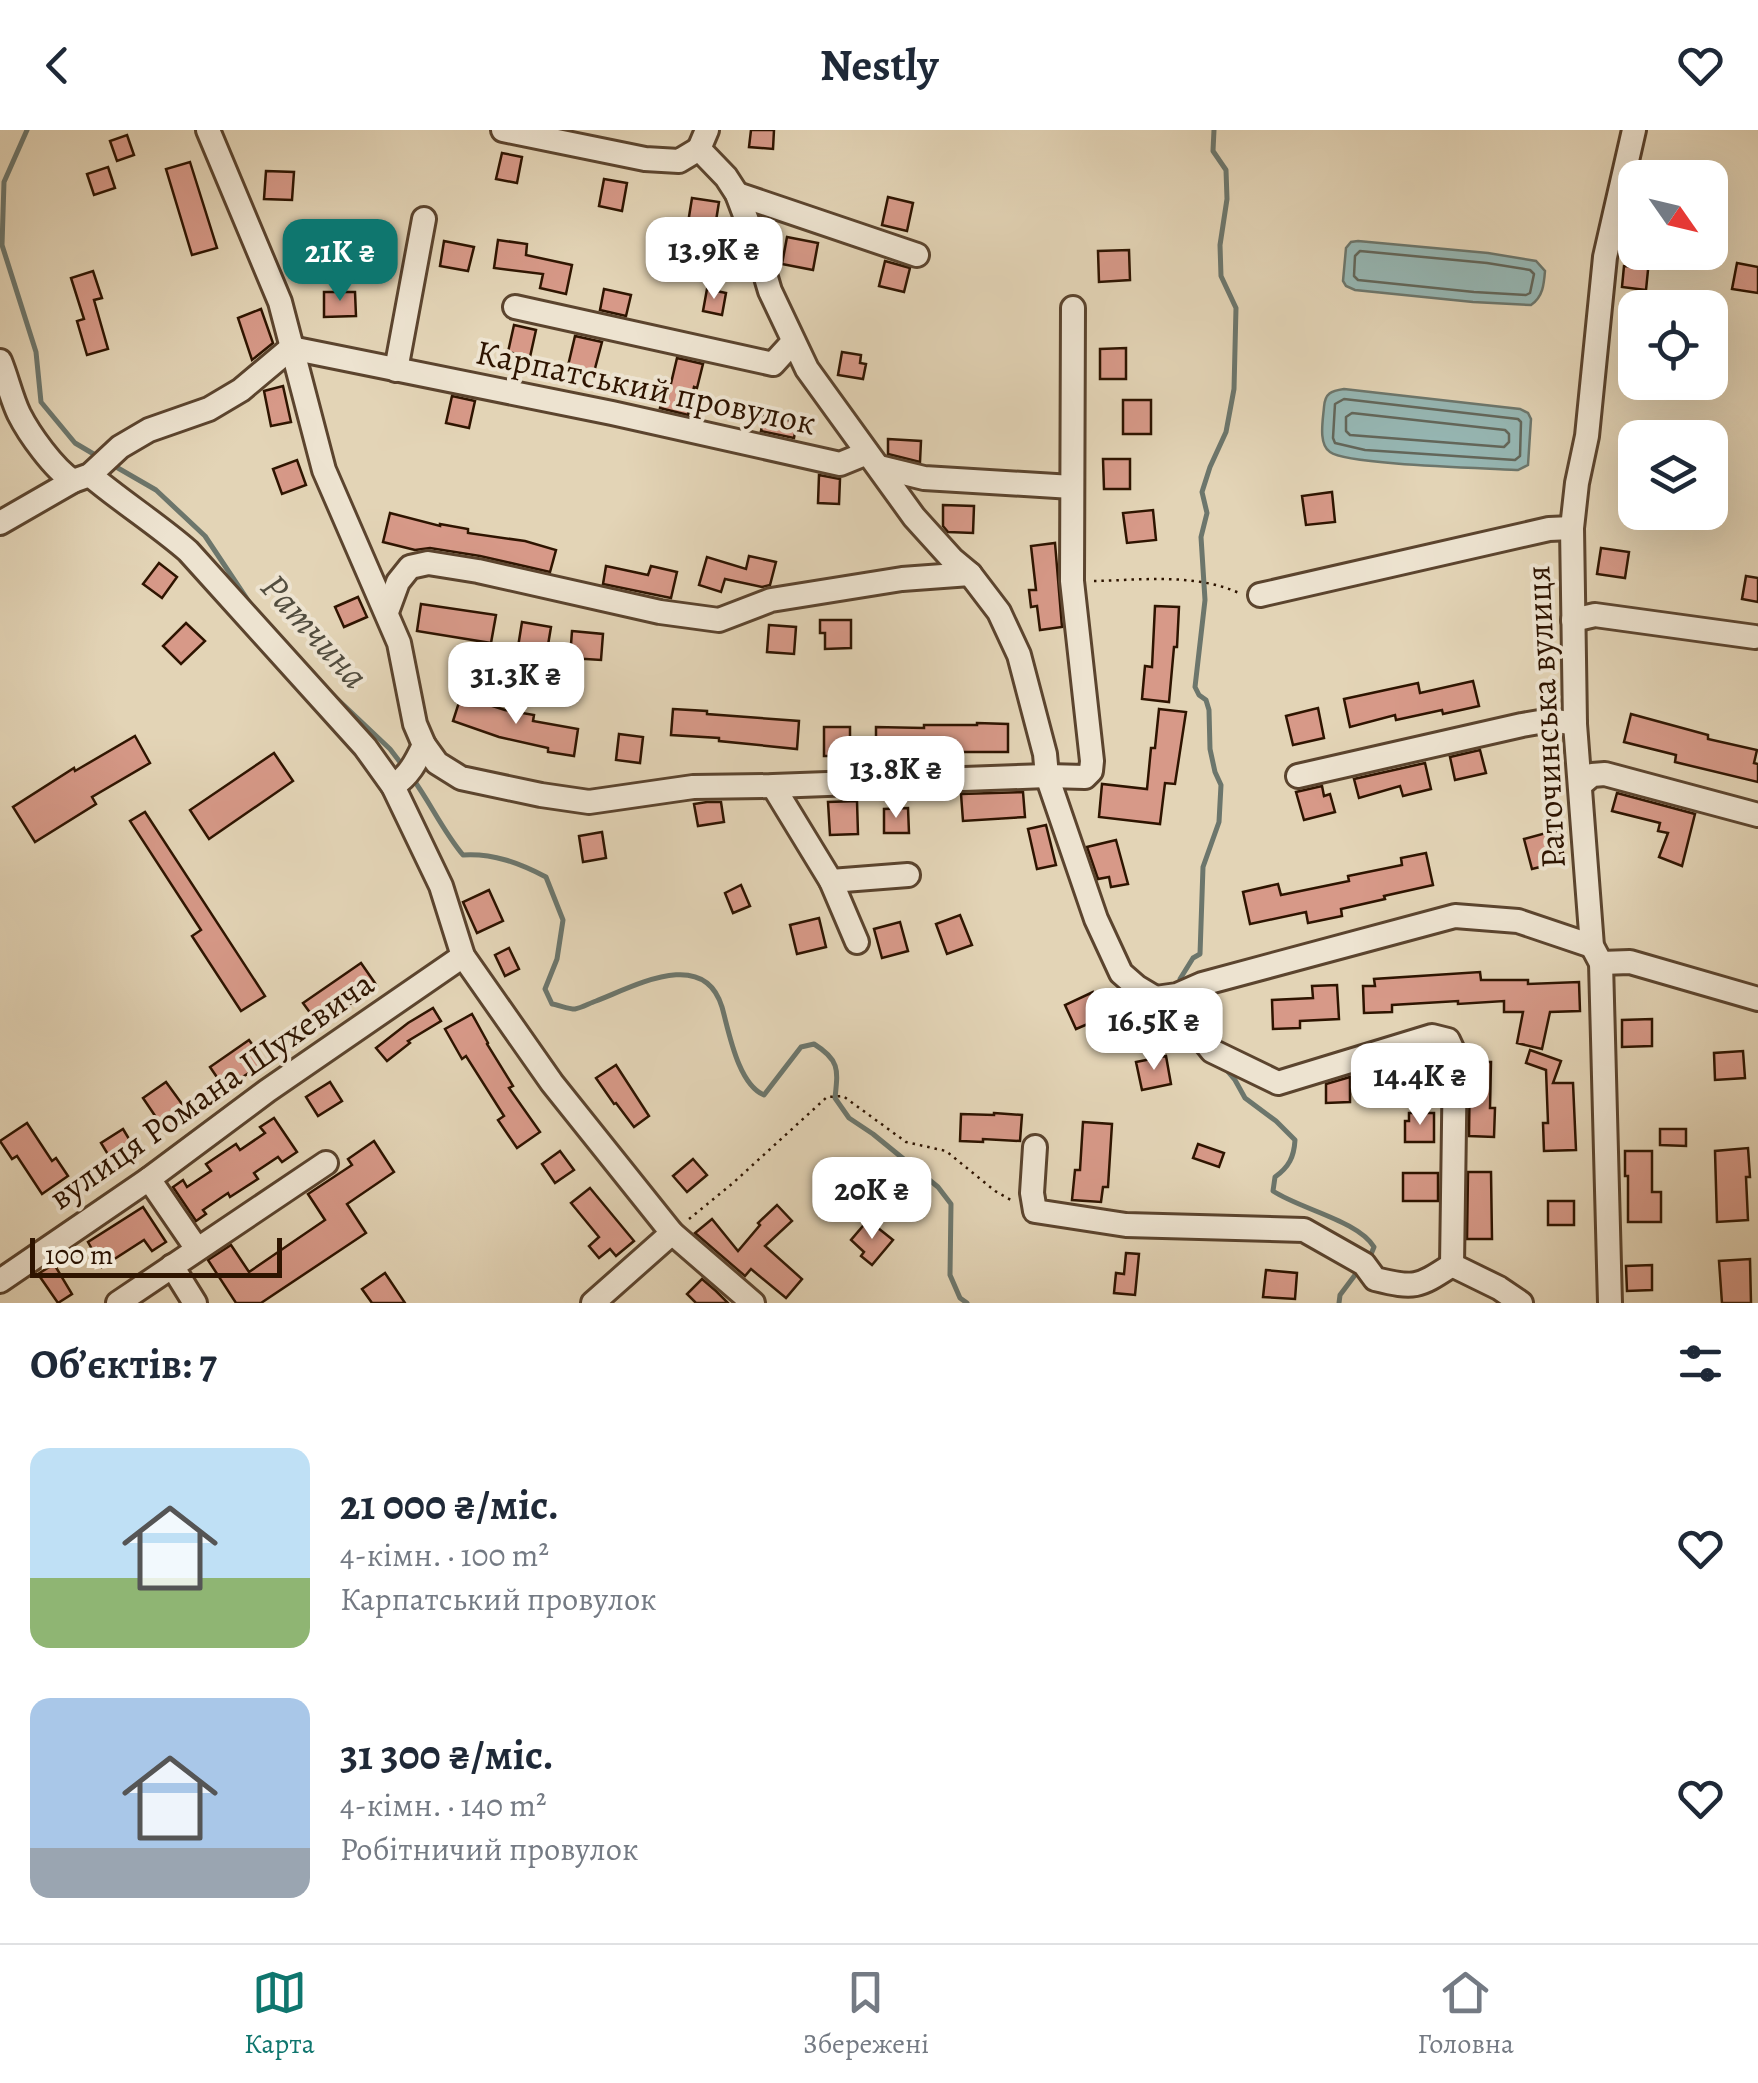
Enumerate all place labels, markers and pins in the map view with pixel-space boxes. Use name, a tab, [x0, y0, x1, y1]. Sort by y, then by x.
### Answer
pin: 13.9K ₴	[622, 217, 806, 302]
pin: 21K ₴	[270, 219, 410, 304]
pin: 31.3K ₴	[424, 642, 608, 727]
pin: 13.8K ₴	[804, 736, 988, 821]
pin: 16.5K ₴	[1062, 988, 1246, 1073]
pin: 14.4K ₴	[1328, 1043, 1512, 1128]
pin: 20K ₴	[802, 1157, 942, 1242]

